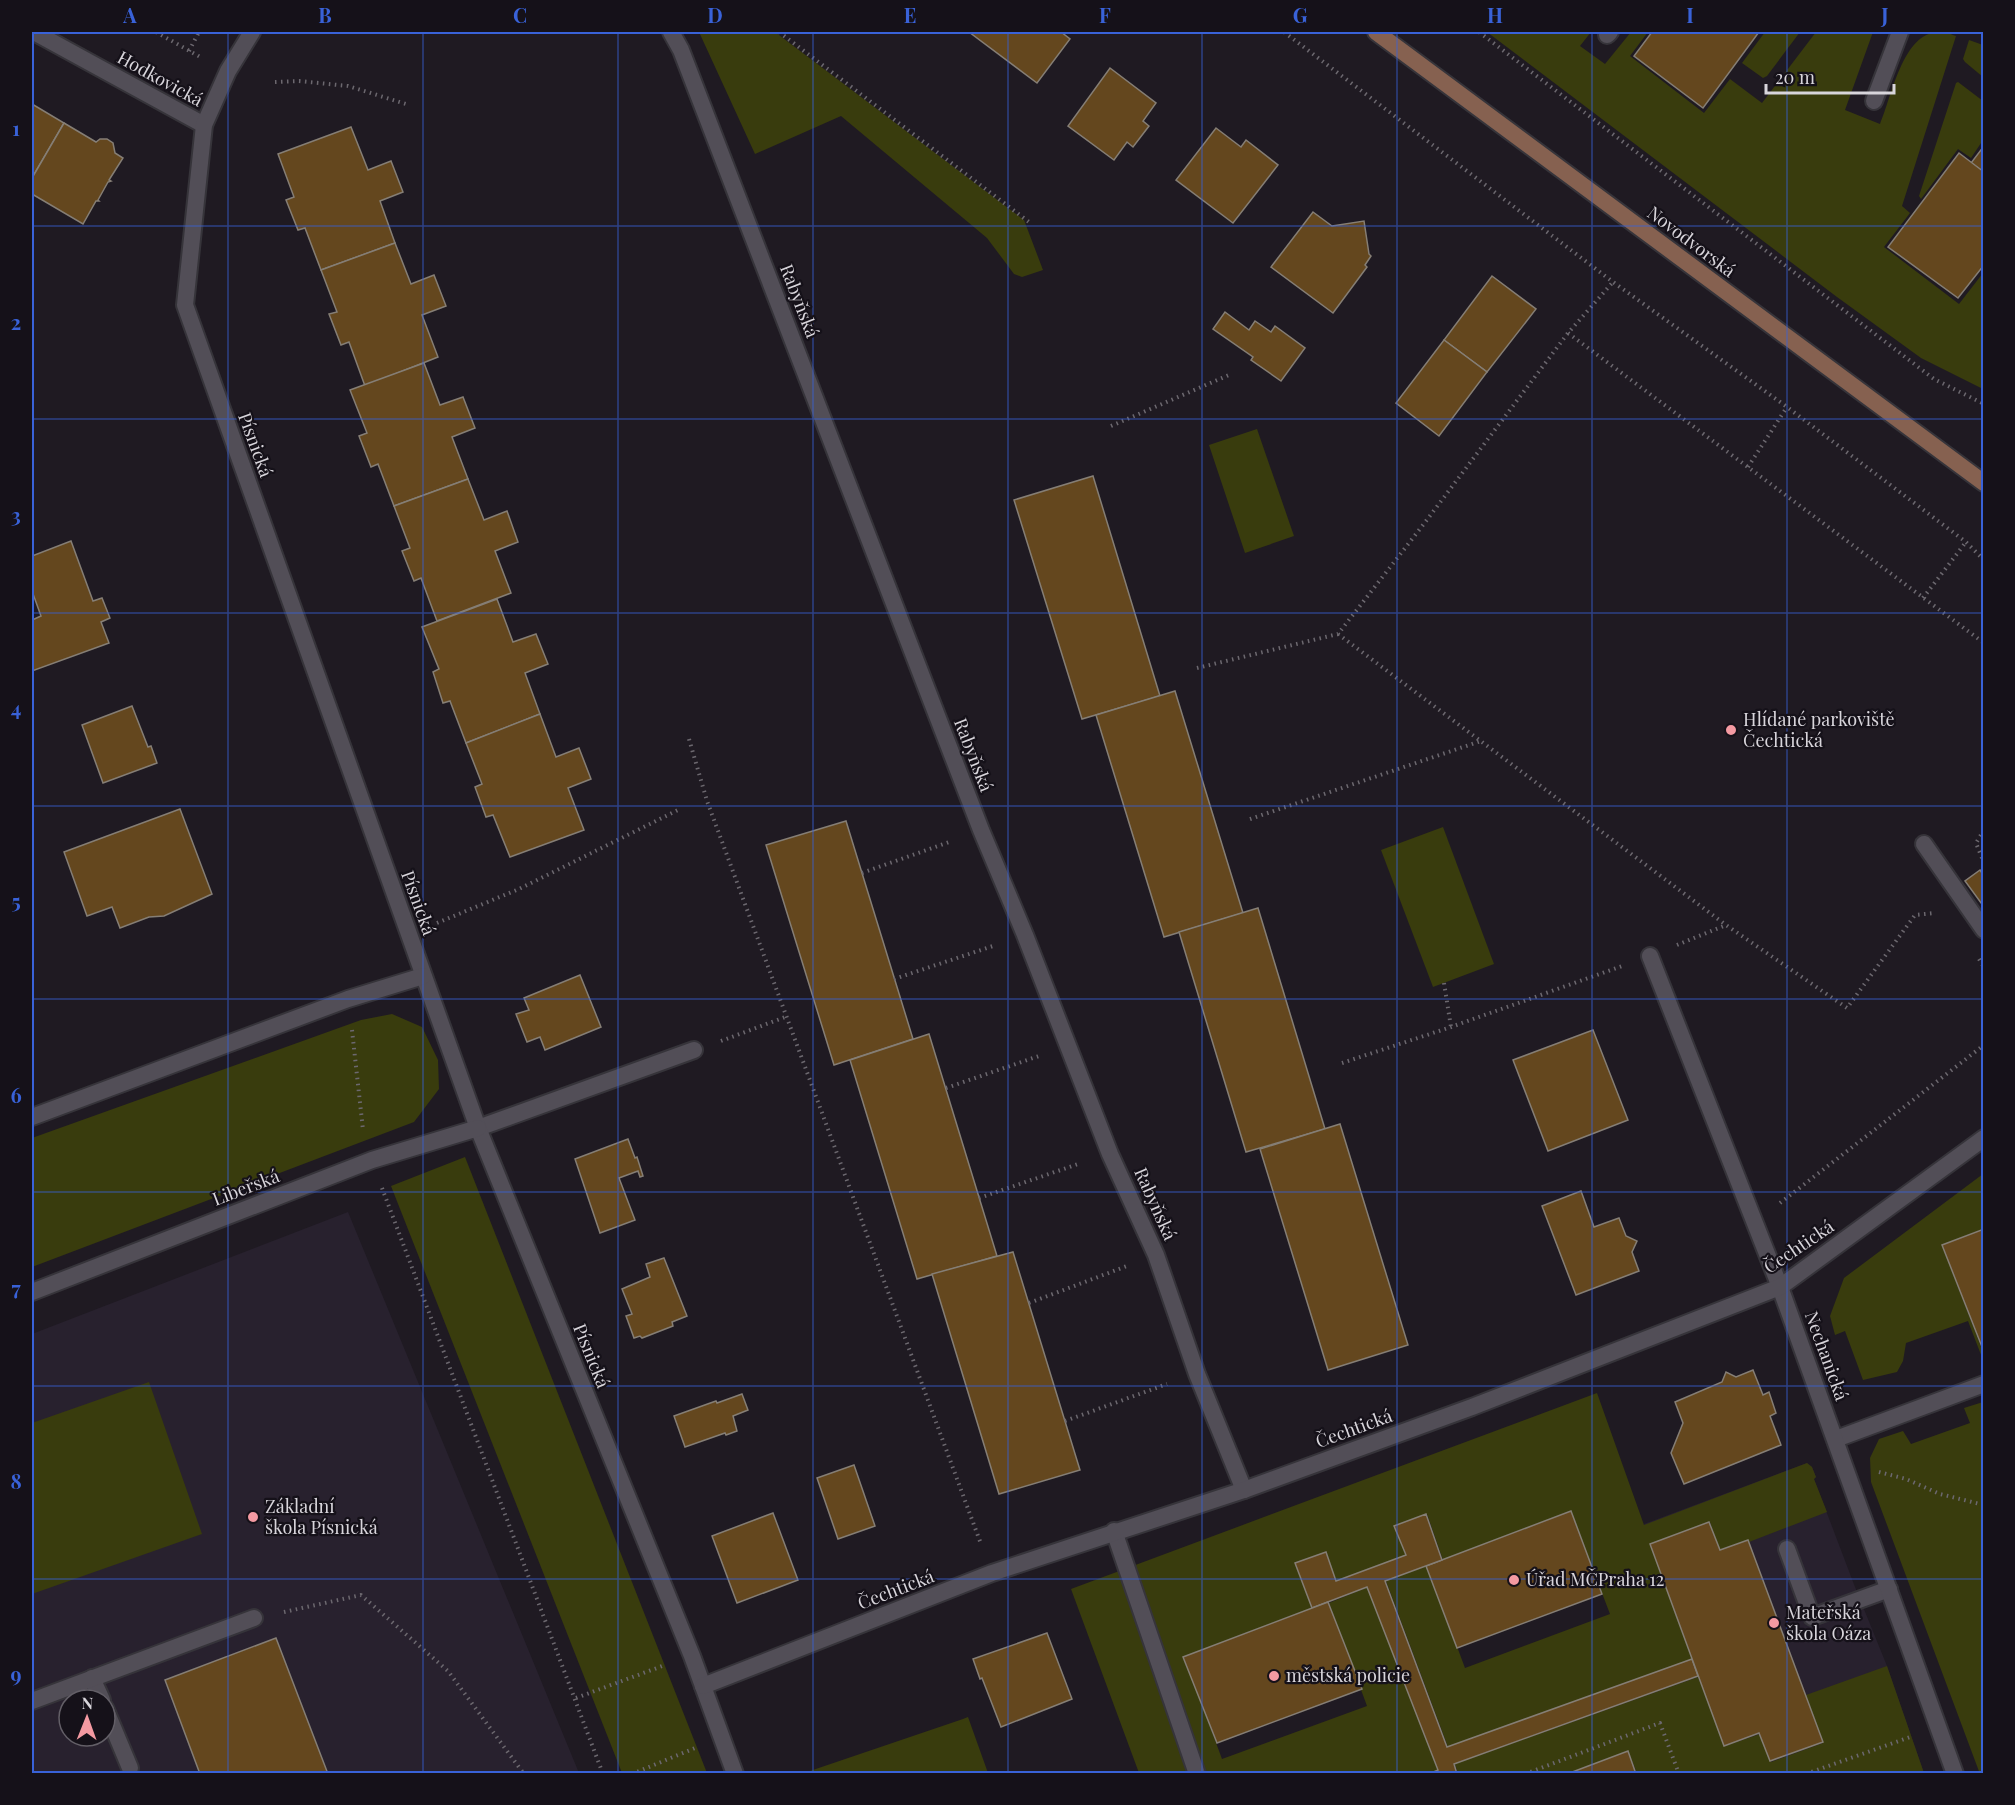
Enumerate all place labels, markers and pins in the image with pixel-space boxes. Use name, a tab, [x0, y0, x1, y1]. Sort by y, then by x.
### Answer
place label: Hlídané parkoviště Čechtická	[1743, 707, 1895, 752]
marker: Hlídané parkoviště Čechtická	[1724, 723, 1738, 737]
place label: Základní škola Písnická	[265, 1494, 378, 1539]
marker: Základní škola Písnická	[246, 1510, 260, 1524]
place label: Úřad MČPraha 12	[1526, 1567, 1664, 1591]
marker: Úřad MČPraha 12	[1507, 1573, 1521, 1587]
place label: Mateřská škola Oáza	[1786, 1600, 1871, 1645]
marker: Mateřská škola Oáza	[1767, 1616, 1781, 1630]
place label: městská policie	[1286, 1663, 1410, 1687]
marker: městská policie	[1267, 1669, 1281, 1683]

